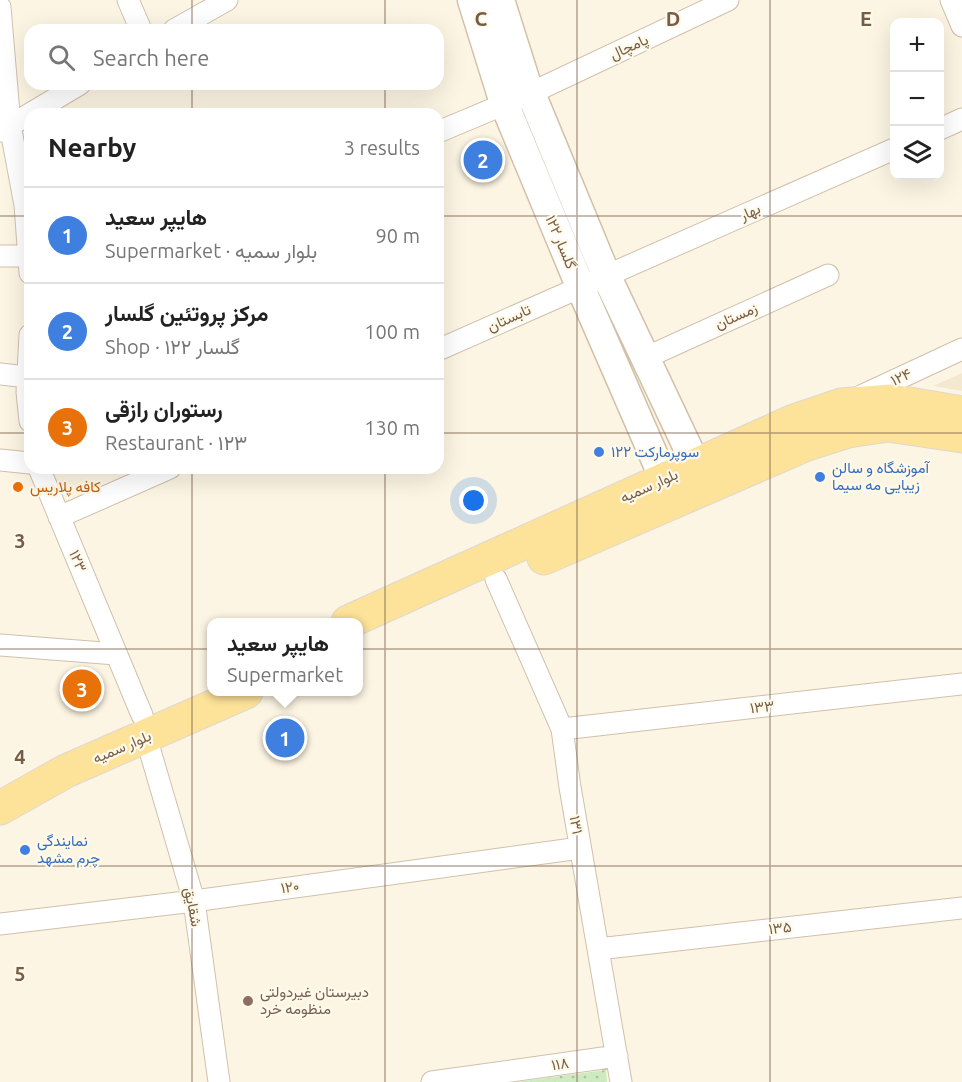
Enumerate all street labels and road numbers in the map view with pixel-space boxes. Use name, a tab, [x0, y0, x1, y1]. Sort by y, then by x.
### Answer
street label: پامچال	[607, 30, 652, 65]
street label: بهار	[736, 200, 763, 225]
street label: گلسار ۱۲۲	[542, 212, 580, 272]
street label: زمستان	[712, 299, 760, 333]
street label: تابستان	[484, 300, 534, 336]
street label: ۱۲۴	[888, 364, 914, 389]
street label: بلوار سمیه	[617, 465, 681, 507]
street label: ۱۲۳	[66, 547, 91, 574]
street label: ۱۳۳	[749, 697, 775, 716]
street label: بلوار سمیه	[90, 727, 154, 767]
street label: ۱۳۱	[567, 814, 586, 836]
street label: ۱۲۰	[280, 877, 300, 896]
street label: شقایق	[179, 886, 206, 928]
street label: ۱۳۵	[768, 918, 792, 937]
street label: ۱۱۸	[550, 1054, 570, 1073]

